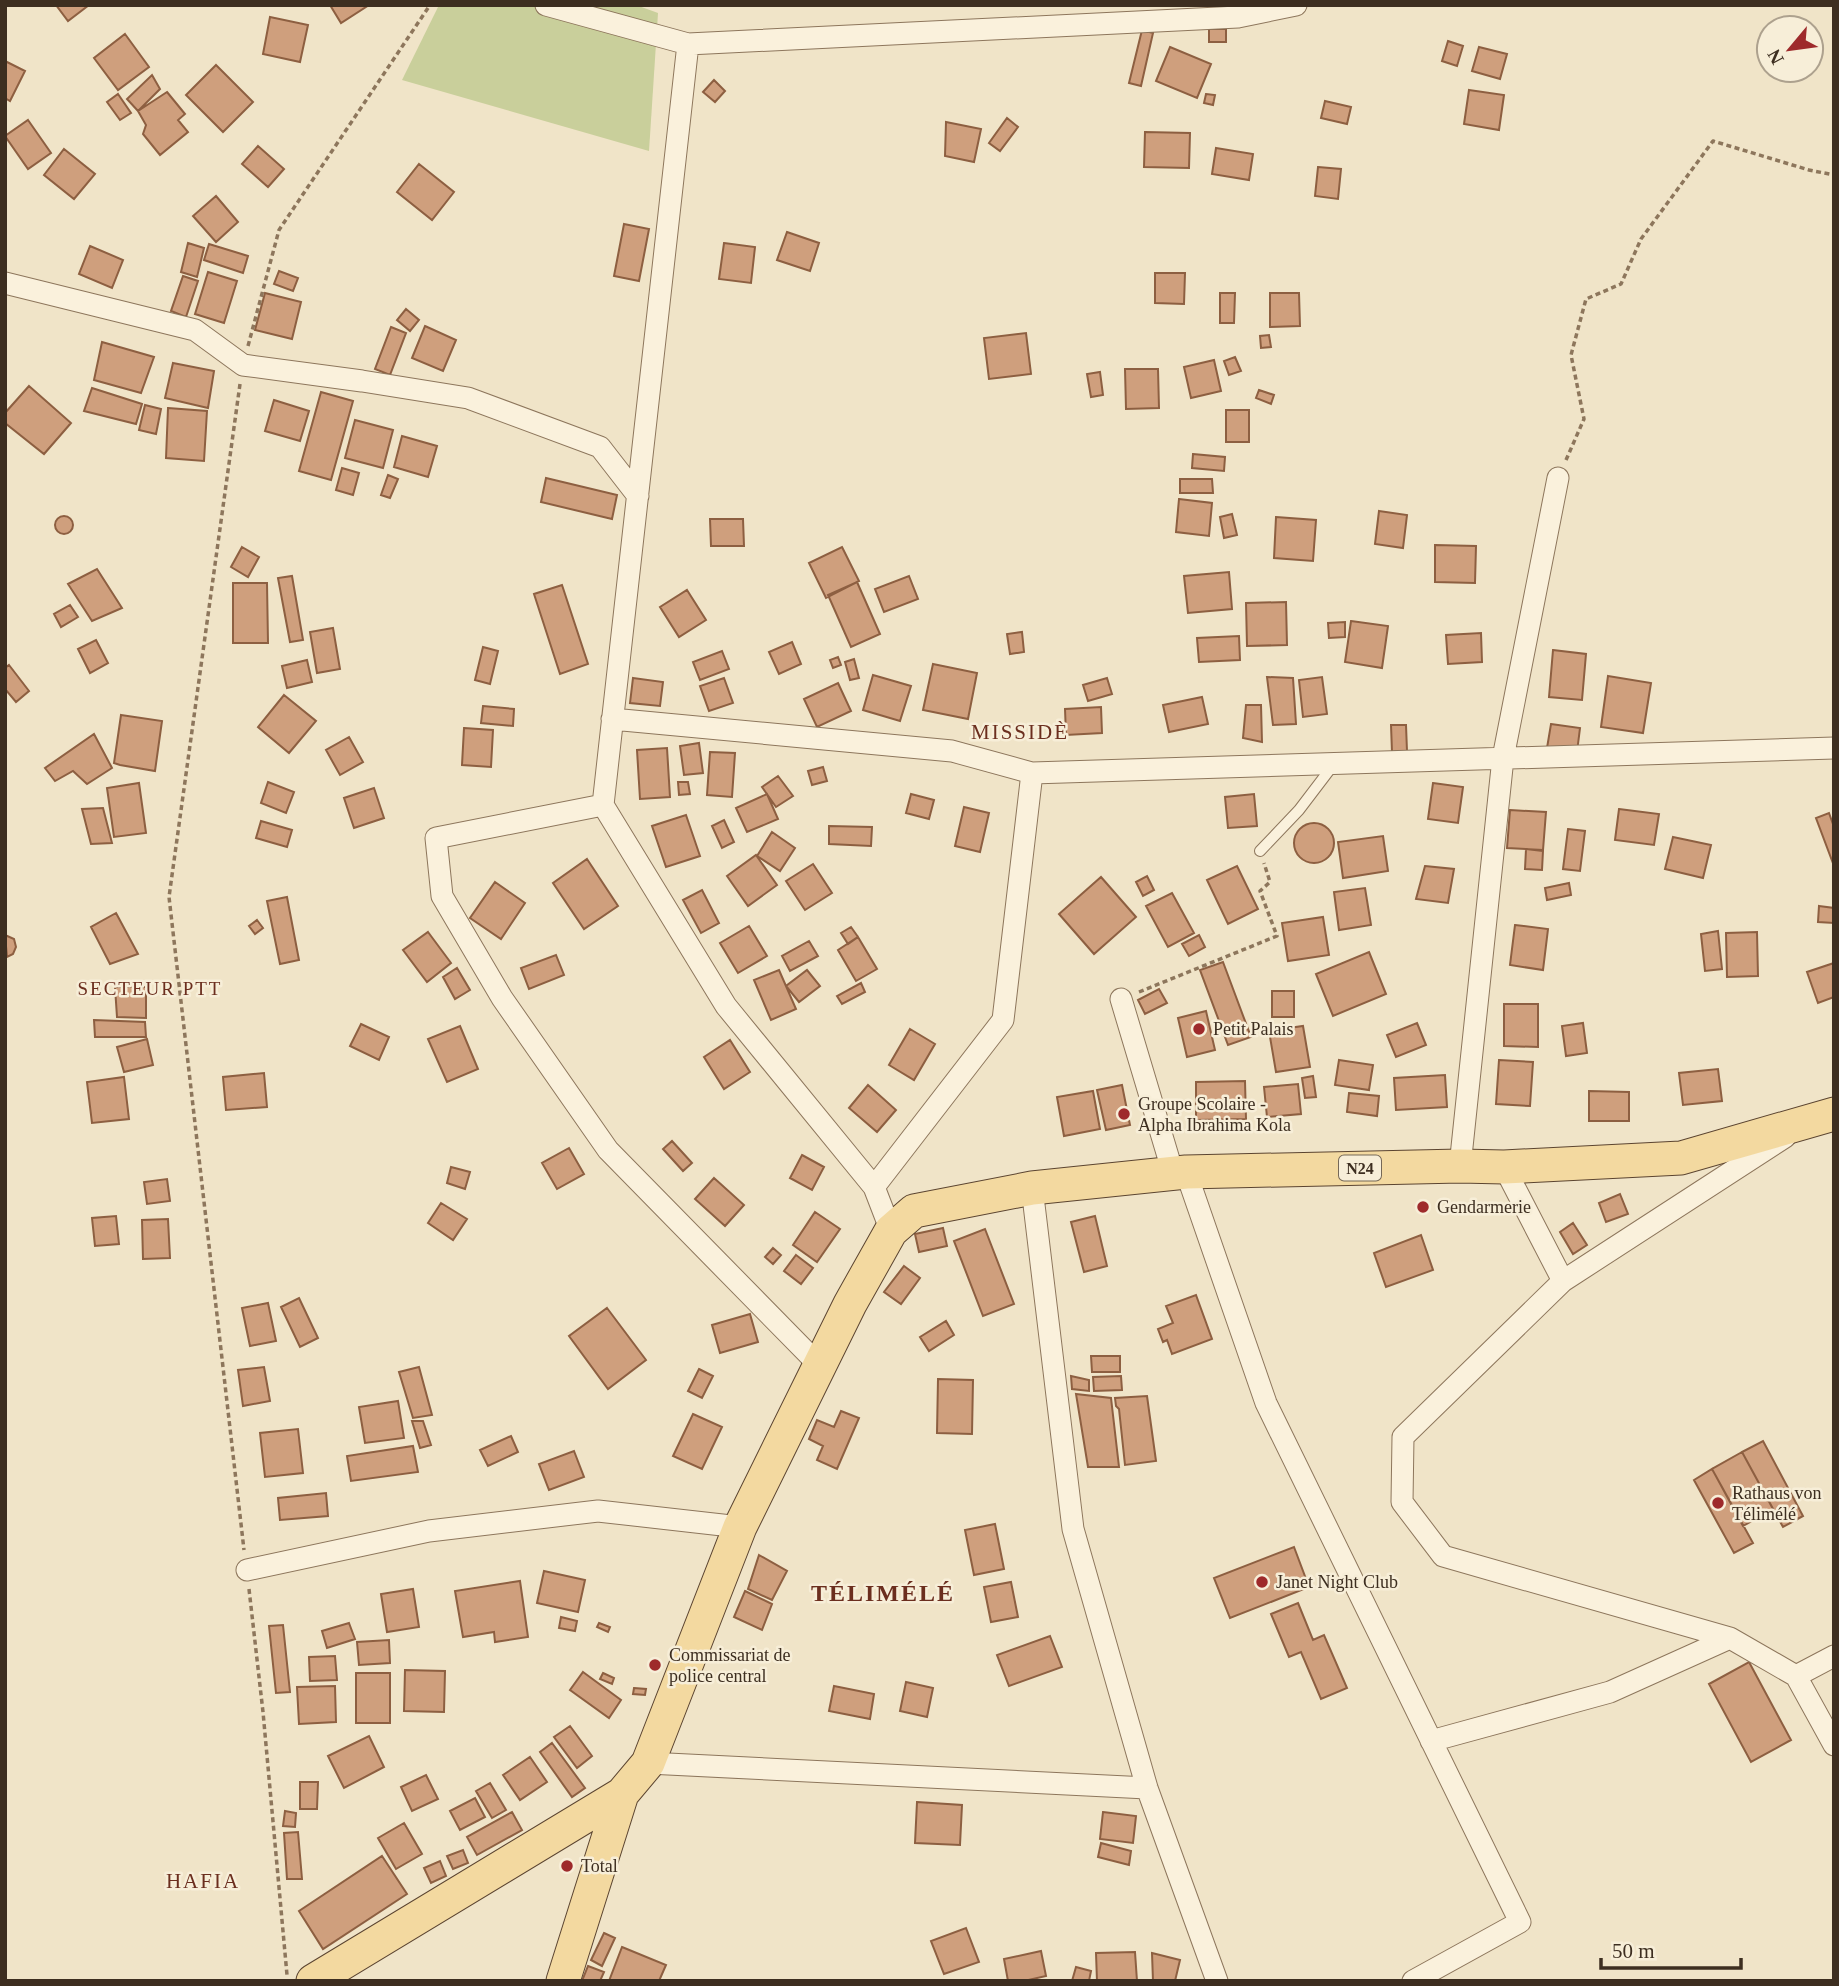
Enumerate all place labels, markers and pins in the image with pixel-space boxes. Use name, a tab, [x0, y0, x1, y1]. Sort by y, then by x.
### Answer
place label: Petit Palais	[1213, 1019, 1294, 1039]
marker: Petit Palais	[1191, 1021, 1207, 1037]
place label: Groupe Scolaire - Alpha Ibrahima Kola	[1138, 1094, 1291, 1135]
marker: Groupe Scolaire - Alpha Ibrahima Kola	[1116, 1106, 1132, 1122]
place label: Gendarmerie	[1437, 1197, 1531, 1217]
marker: Gendarmerie	[1415, 1199, 1431, 1215]
place label: Rathaus von Télimélé	[1732, 1483, 1822, 1524]
marker: Rathaus von Télimélé	[1710, 1495, 1726, 1511]
place label: Janet Night Club	[1276, 1572, 1398, 1592]
marker: Janet Night Club	[1254, 1574, 1270, 1590]
place label: Commissariat de police central	[669, 1645, 790, 1686]
marker: Commissariat de police central	[647, 1657, 663, 1673]
place label: Total	[581, 1856, 618, 1876]
marker: Total	[559, 1858, 575, 1874]

